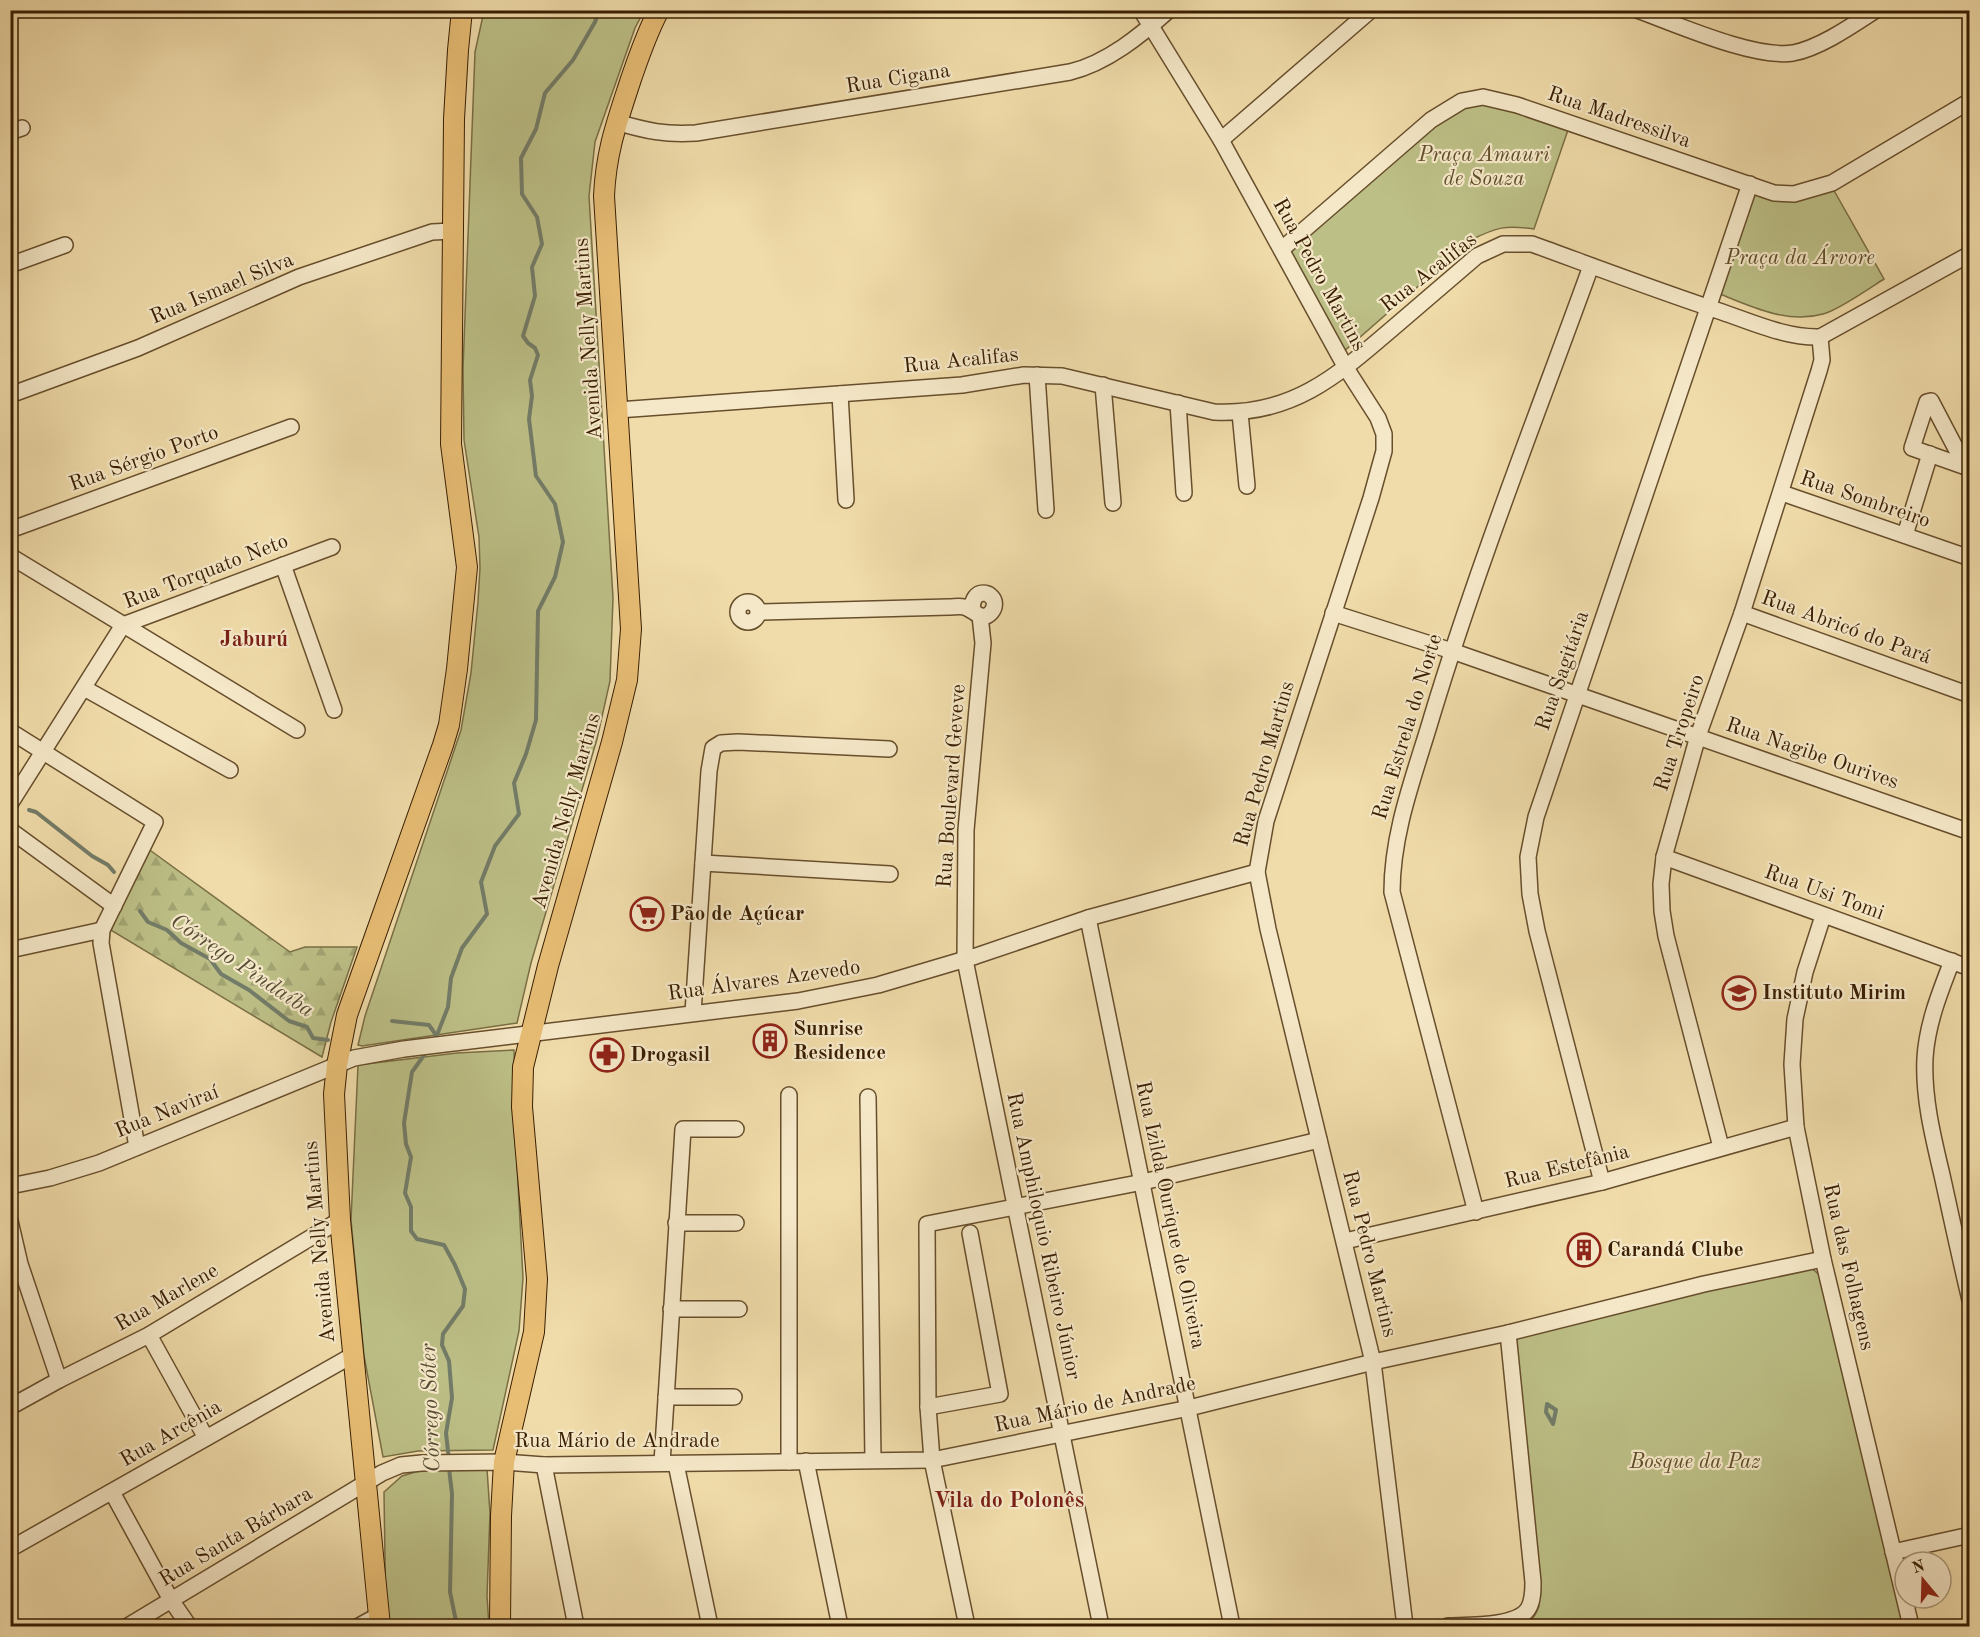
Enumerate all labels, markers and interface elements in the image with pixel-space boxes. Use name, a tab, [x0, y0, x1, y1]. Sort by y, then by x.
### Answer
street label: Rua Cigana	[844, 60, 952, 98]
street label: Rua Madressilva	[1545, 84, 1693, 152]
park label: Praça Amauri de Souza	[1417, 145, 1550, 190]
street label: Rua Pedro Martins	[1268, 195, 1370, 355]
street label: Rua Acalifas	[1377, 229, 1481, 317]
street label: Avenida Nelly Martins	[571, 237, 607, 441]
park label: Praça da Árvore	[1724, 243, 1875, 269]
street label: Rua Ismael Silva	[147, 249, 297, 329]
street label: Rua Acalifas	[902, 345, 1020, 377]
street label: Rua Sérgio Porto	[67, 422, 221, 496]
street label: Rua Sombreiro	[1797, 468, 1933, 532]
street label: Rua Torquato Neto	[121, 531, 291, 613]
street label: Rua Abricó do Pará	[1758, 588, 1934, 668]
street label: Rua Sagitária	[1533, 608, 1593, 734]
district label: Jaburú	[220, 629, 288, 651]
street label: Rua Estrela do Norte	[1370, 632, 1446, 822]
street label: Rua Tropeiro	[1651, 672, 1709, 794]
street label: Rua Pedro Martins	[1231, 679, 1299, 849]
street label: Rua Boulevard Geveve	[934, 683, 970, 889]
street label: Avenida Nelly Martins	[529, 711, 605, 911]
street label: Rua Nagibe Ourives	[1723, 715, 1901, 793]
street label: Rua Usi Tomi	[1761, 862, 1887, 924]
supermarket icon: Pão de Açúcar	[629, 896, 665, 932]
place label: Pão de Açúcar	[670, 904, 804, 925]
water label: Córrego Pindaíba	[167, 910, 318, 1022]
street label: Rua Álvares Azevedo	[666, 953, 862, 1005]
school or university icon: Instituto Mirim	[1721, 975, 1757, 1011]
place label: Instituto Mirim	[1762, 983, 1906, 1004]
place label: Sunrise Residence	[793, 1019, 886, 1064]
building icon: Sunrise Residence	[752, 1023, 788, 1059]
pharmacy icon: Drogasil	[589, 1037, 625, 1073]
place label: Drogasil	[630, 1045, 710, 1066]
street label: Rua Izilda Ourique de Oliveira	[1131, 1079, 1209, 1351]
street label: Rua Naviraí	[112, 1082, 222, 1142]
street label: Rua Amphiloquio Ribeiro Júnior	[1002, 1090, 1084, 1382]
street label: Avenida Nelly Martins	[301, 1140, 339, 1344]
street label: Rua Estefânia	[1502, 1141, 1632, 1193]
street label: Rua Pedro Martins	[1338, 1168, 1400, 1340]
street label: Rua das Folhagens	[1819, 1181, 1877, 1353]
building icon: Carandá Clube	[1566, 1232, 1602, 1268]
place label: Carandá Clube	[1607, 1240, 1744, 1261]
street label: Rua Marlene	[112, 1260, 222, 1336]
water label: Córrego Sóter	[418, 1343, 444, 1473]
street label: Rua Mário de Andrade	[992, 1373, 1198, 1437]
street label: Rua Arcênia	[117, 1397, 225, 1471]
street label: Rua Mário de Andrade	[514, 1431, 720, 1452]
park label: Bosque da Paz	[1628, 1452, 1761, 1473]
street label: Rua Santa Bárbara	[156, 1483, 316, 1591]
district label: Vila do Polonês	[934, 1490, 1084, 1512]
north arrow	[1893, 1550, 1953, 1610]
text: N	[1910, 1558, 1928, 1577]

